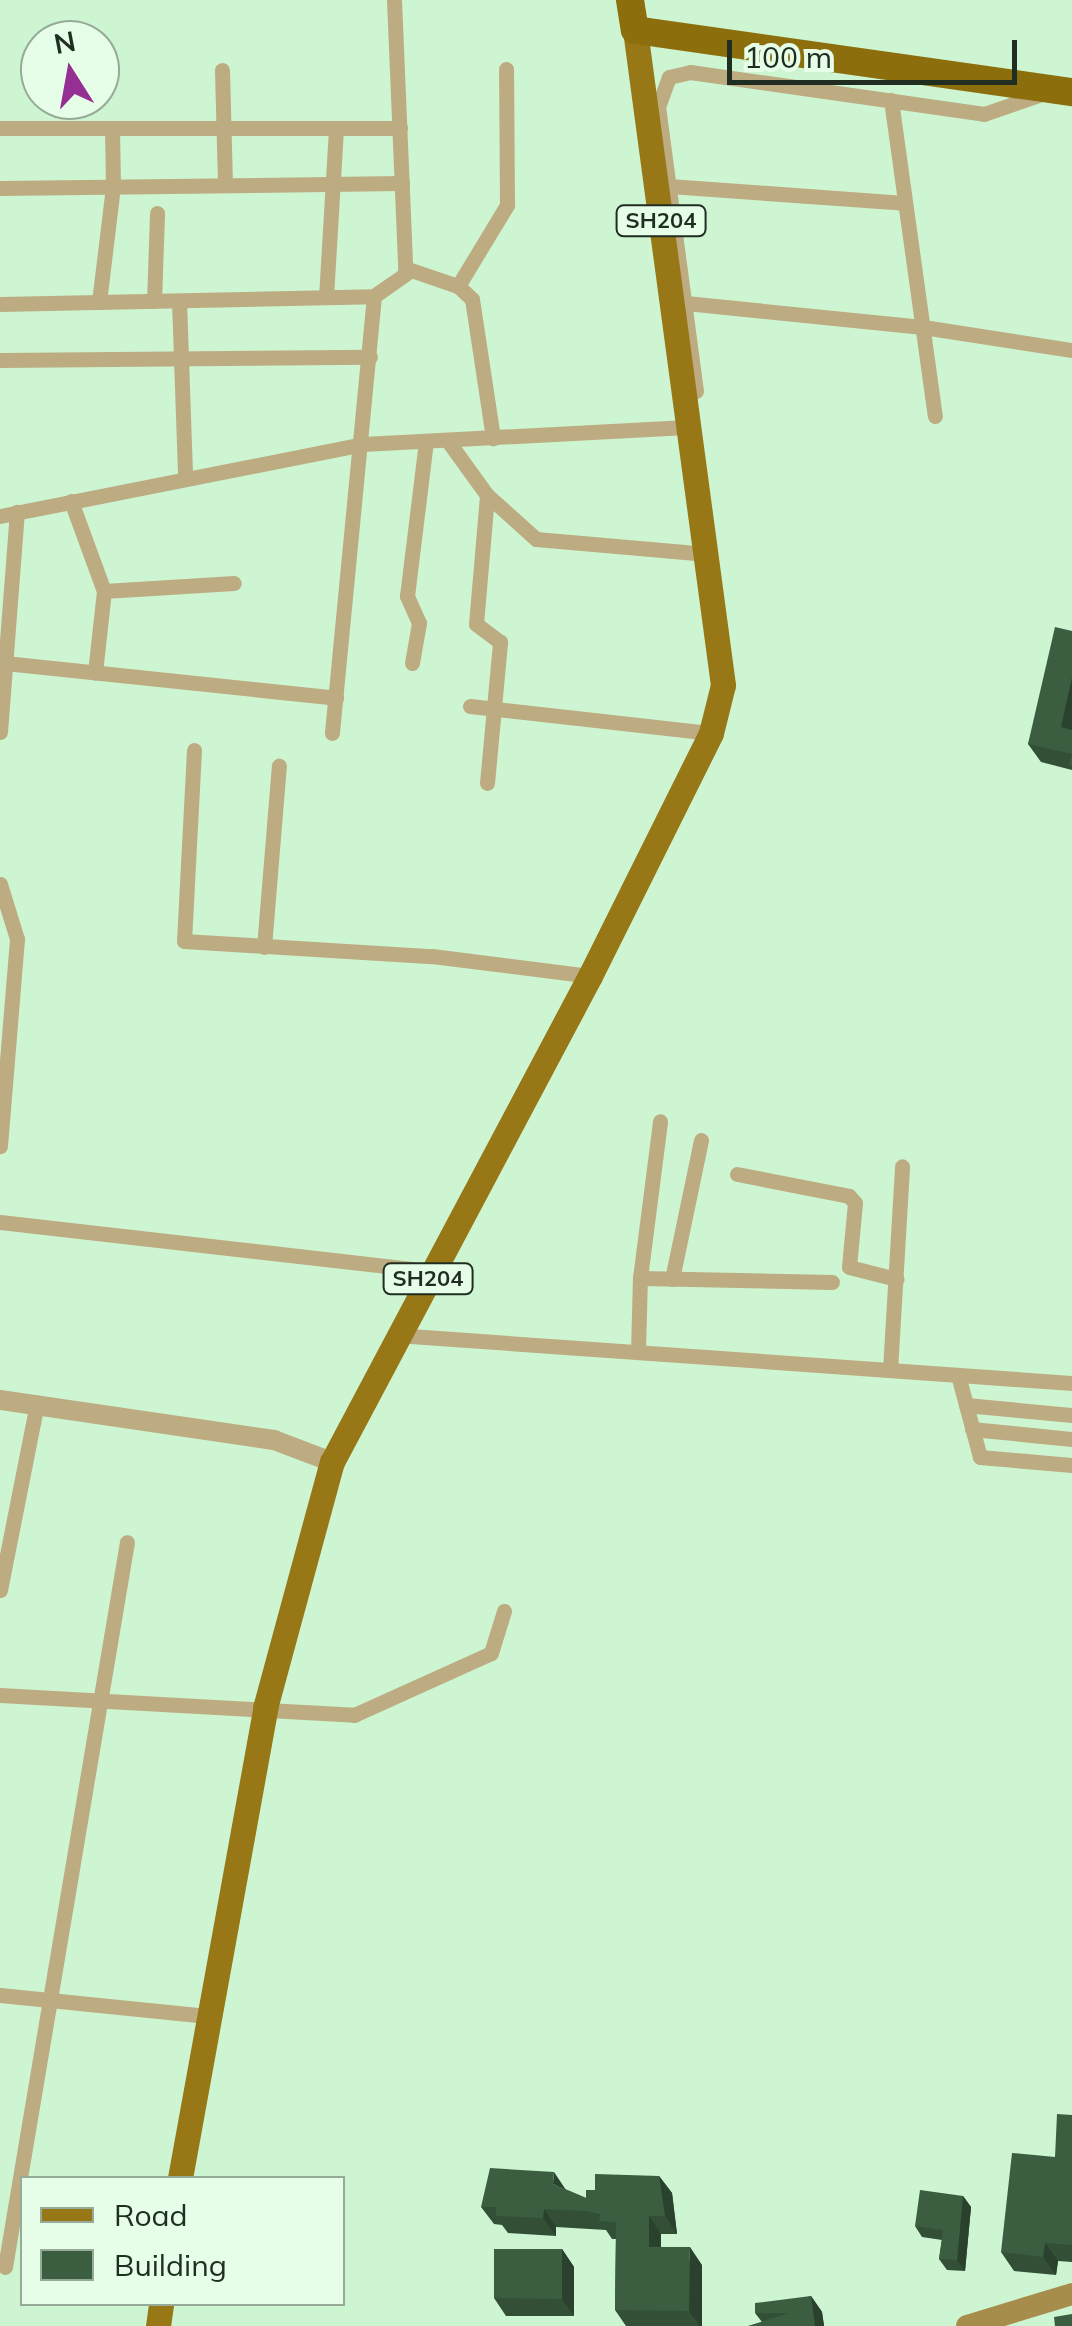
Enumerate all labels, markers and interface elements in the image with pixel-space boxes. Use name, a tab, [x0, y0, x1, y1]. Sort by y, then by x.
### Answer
north arrow	[20, 20, 120, 120]
scale bar	[732, 20, 1022, 82]
text: N	[51, 23, 78, 61]
text: 100 m	[744, 38, 832, 76]
road number: SH204	[614, 204, 708, 238]
road number: SH204	[380, 1262, 476, 1296]
legend	[20, 2176, 345, 2306]
text: Road	[114, 2196, 188, 2234]
text: Building	[114, 2246, 227, 2284]

